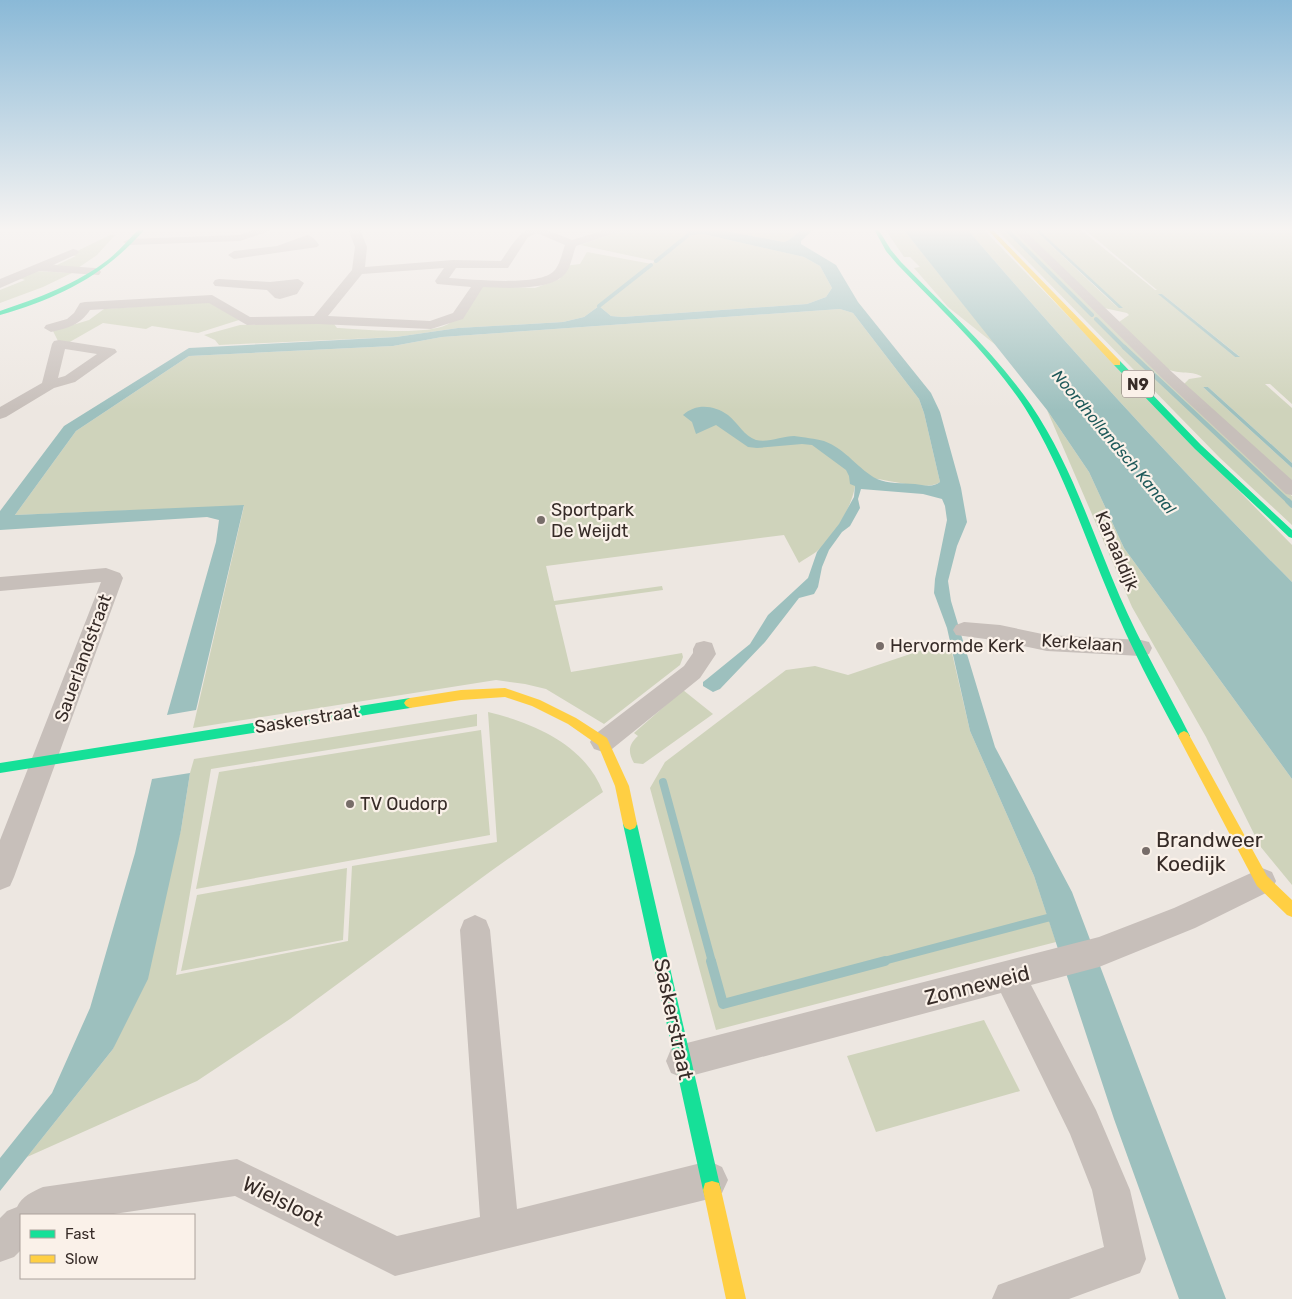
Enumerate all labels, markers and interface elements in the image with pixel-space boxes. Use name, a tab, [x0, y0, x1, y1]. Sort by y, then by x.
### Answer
water label: Noordhollandsch Kanaal	[1048, 366, 1181, 519]
road number: N9	[1122, 370, 1154, 398]
place label: Sportpark De Weijdt	[551, 499, 635, 542]
street label: Kanaaldijk	[1090, 508, 1144, 595]
marker: Sportpark De Weijdt	[535, 514, 547, 526]
street label: Sauerlandstraat	[50, 591, 116, 725]
street label: Kerkelaan	[1041, 629, 1123, 657]
place label: Hervormde Kerk	[890, 635, 1025, 657]
marker: Hervormde Kerk	[874, 640, 886, 652]
street label: Saskerstraat	[253, 700, 361, 738]
place label: TV Oudorp	[360, 793, 448, 815]
marker: TV Oudorp	[344, 798, 356, 810]
place label: Brandweer Koedijk	[1156, 827, 1263, 876]
marker: Brandweer Koedijk	[1140, 845, 1152, 857]
street label: Saskerstraat	[649, 956, 699, 1082]
street label: Zonneweid	[922, 960, 1032, 1010]
street label: Wielsloot	[239, 1171, 327, 1231]
legend	[20, 1214, 195, 1279]
text: Fast	[65, 1225, 95, 1243]
text: Slow	[65, 1250, 98, 1268]

